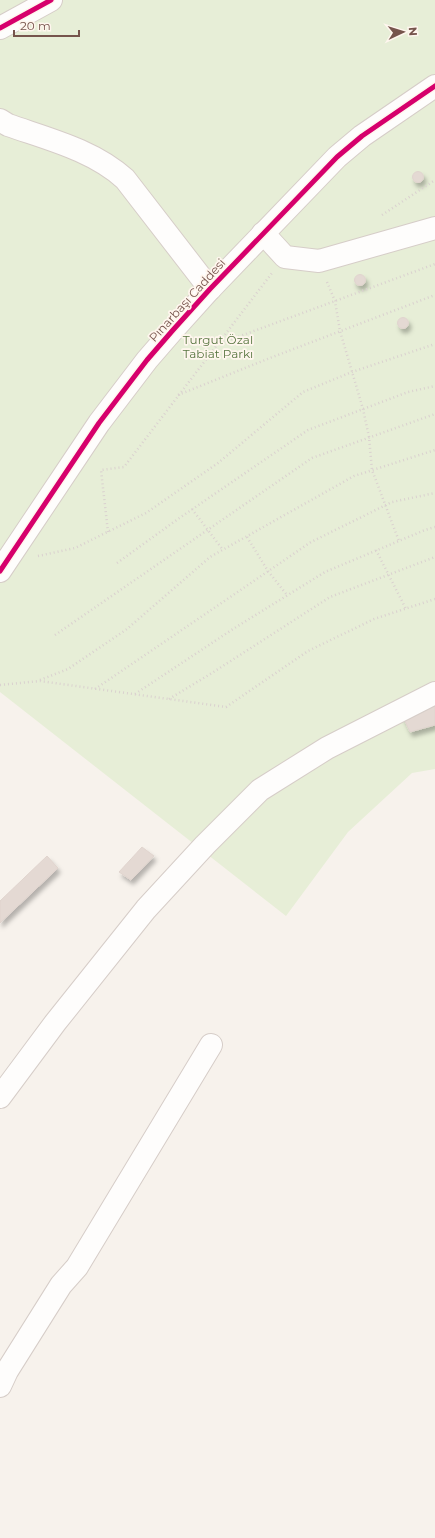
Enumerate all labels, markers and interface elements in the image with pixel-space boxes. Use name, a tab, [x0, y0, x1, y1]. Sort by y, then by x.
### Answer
scale bar	[14, 12, 79, 38]
north arrow	[383, 12, 423, 52]
text: 20 m	[20, 18, 51, 33]
text: N	[406, 26, 420, 36]
street label: Pınarbaşı Caddesi	[146, 255, 228, 345]
park label: Turgut Özal Tabiat Parkı	[183, 332, 253, 361]

